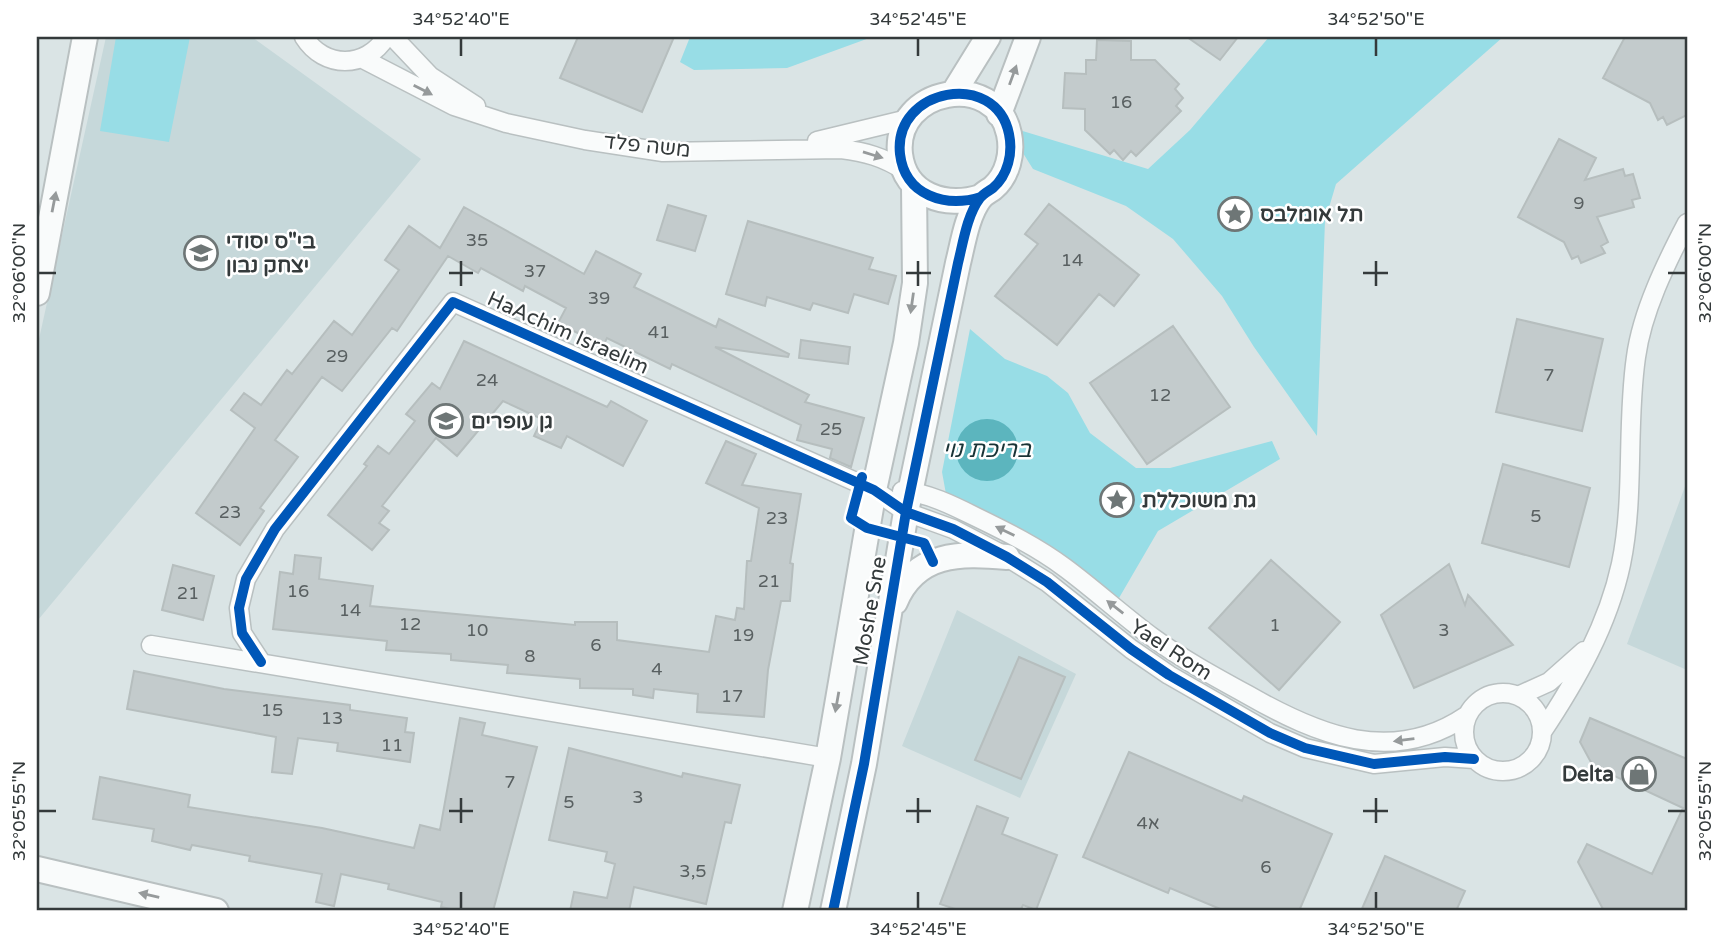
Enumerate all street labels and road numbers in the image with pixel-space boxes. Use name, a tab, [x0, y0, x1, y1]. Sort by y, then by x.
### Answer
street label: משה פלד	[602, 129, 692, 163]
street label: HaAchim Israelim	[483, 286, 653, 380]
street label: Moshe Sne	[848, 554, 892, 668]
street label: Yael Rom	[1125, 614, 1217, 686]

